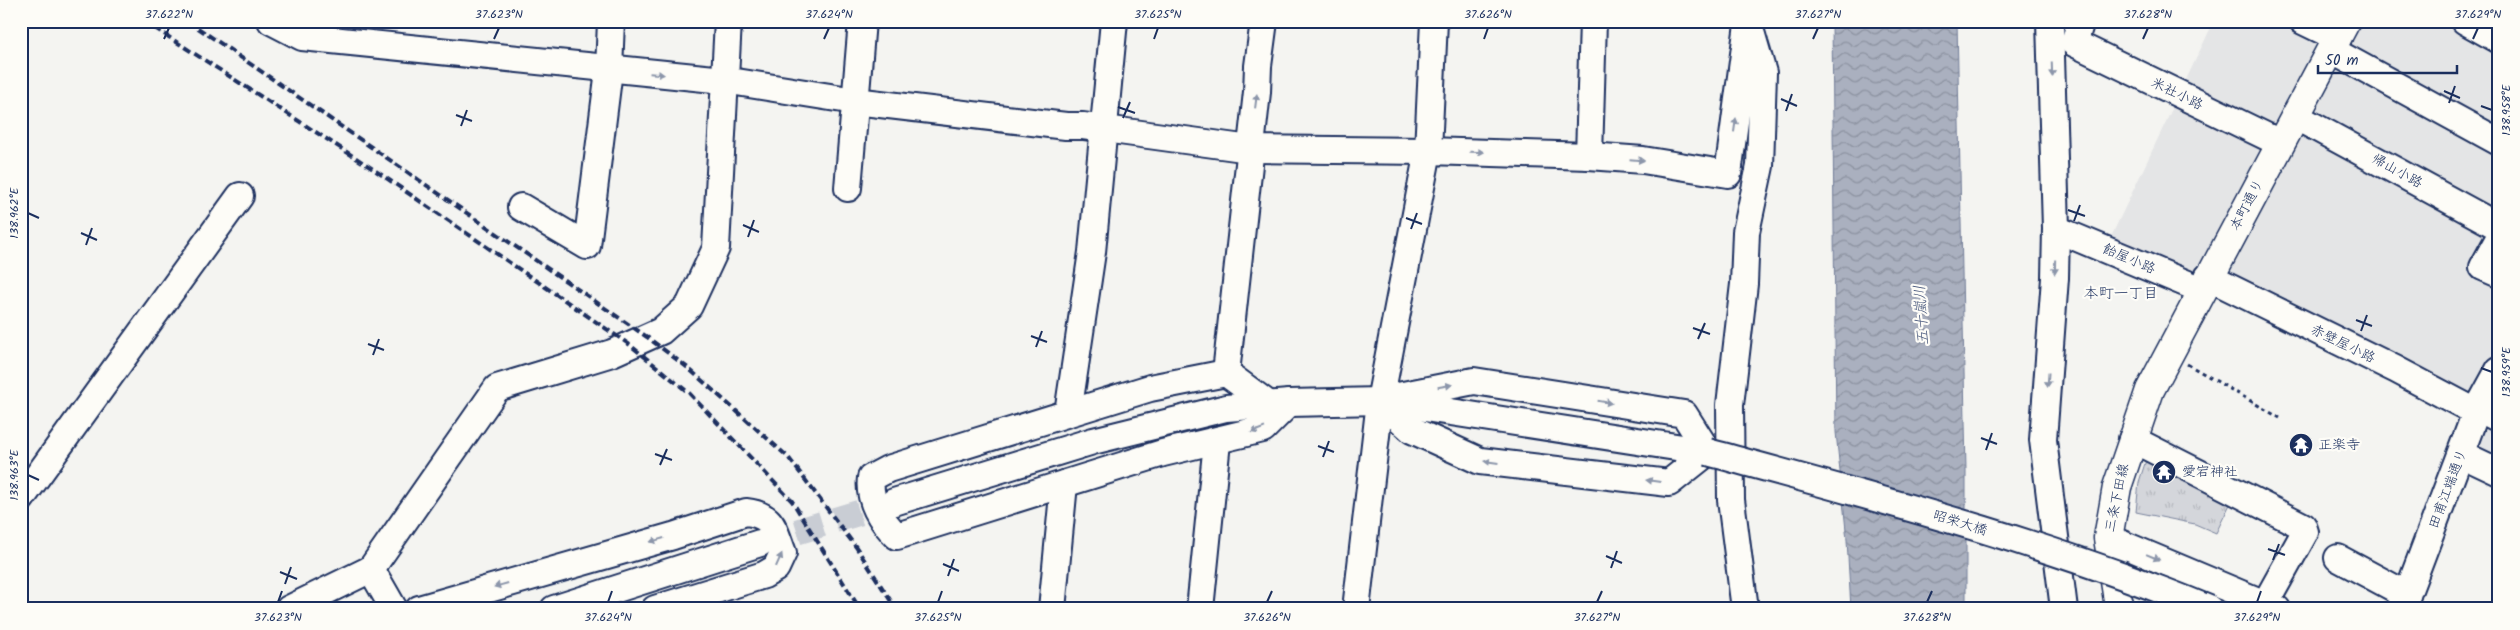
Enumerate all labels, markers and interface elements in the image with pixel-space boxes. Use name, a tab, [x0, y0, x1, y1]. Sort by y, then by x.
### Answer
text: 37.622°N	[145, 5, 193, 24]
text: 37.623°N	[475, 5, 523, 24]
text: 37.624°N	[805, 5, 853, 24]
text: 37.625°N	[1134, 5, 1182, 24]
text: 37.626°N	[1464, 5, 1512, 24]
text: 37.627°N	[1795, 5, 1841, 24]
text: 37.628°N	[2124, 5, 2172, 24]
text: 37.629°N	[2455, 5, 2501, 24]
scale bar	[2318, 42, 2456, 74]
text: 50 m	[2325, 49, 2359, 73]
one-way arrow	[2048, 62, 2056, 78]
one-way arrow	[649, 70, 665, 78]
street label: 米社小路	[2147, 72, 2207, 116]
text: 138.958°E	[2497, 83, 2516, 136]
one-way arrow	[1252, 92, 1260, 108]
one-way arrow	[1731, 117, 1739, 133]
street label: 帰山小路	[2367, 148, 2427, 194]
one-way arrow	[1469, 149, 1485, 157]
one-way arrow	[1630, 156, 1646, 164]
street label: 本町通り	[2224, 175, 2270, 235]
text: 138.962°E	[5, 186, 24, 239]
street label: 飴屋小路	[2099, 238, 2159, 280]
one-way arrow	[2051, 260, 2059, 276]
district label: 本町一丁目	[2083, 282, 2159, 306]
water label: 五十嵐川	[1908, 284, 1936, 346]
street label: 赤壁屋小路	[2307, 319, 2379, 369]
text: 138.959°E	[2497, 346, 2516, 397]
one-way arrow	[2043, 372, 2051, 388]
one-way arrow	[1437, 381, 1453, 389]
one-way arrow	[1598, 398, 1614, 406]
one-way arrow	[1250, 426, 1265, 434]
temple icon: 正楽寺	[2288, 432, 2314, 458]
place label: 正楽寺	[2318, 434, 2360, 456]
street label: 田甫江端通り	[2423, 446, 2473, 532]
text: 138.963°E	[5, 448, 24, 501]
one-way arrow	[1483, 458, 1499, 466]
temple icon: 愛宕神社	[2151, 459, 2177, 485]
street label: 三条下田線	[2099, 461, 2135, 535]
place label: 愛宕神社	[2182, 461, 2238, 483]
one-way arrow	[1644, 477, 1660, 485]
street label: 昭栄大橋	[1930, 504, 1990, 542]
one-way arrow	[650, 536, 665, 544]
one-way arrow	[775, 553, 783, 567]
one-way arrow	[2146, 553, 2160, 561]
one-way arrow	[494, 581, 509, 589]
text: 37.623°N	[254, 608, 302, 627]
text: 37.624°N	[584, 608, 632, 627]
text: 37.625°N	[914, 608, 962, 627]
text: 37.626°N	[1243, 608, 1291, 627]
text: 37.627°N	[1574, 608, 1620, 627]
text: 37.628°N	[1903, 608, 1951, 627]
text: 37.629°N	[2234, 608, 2280, 627]

